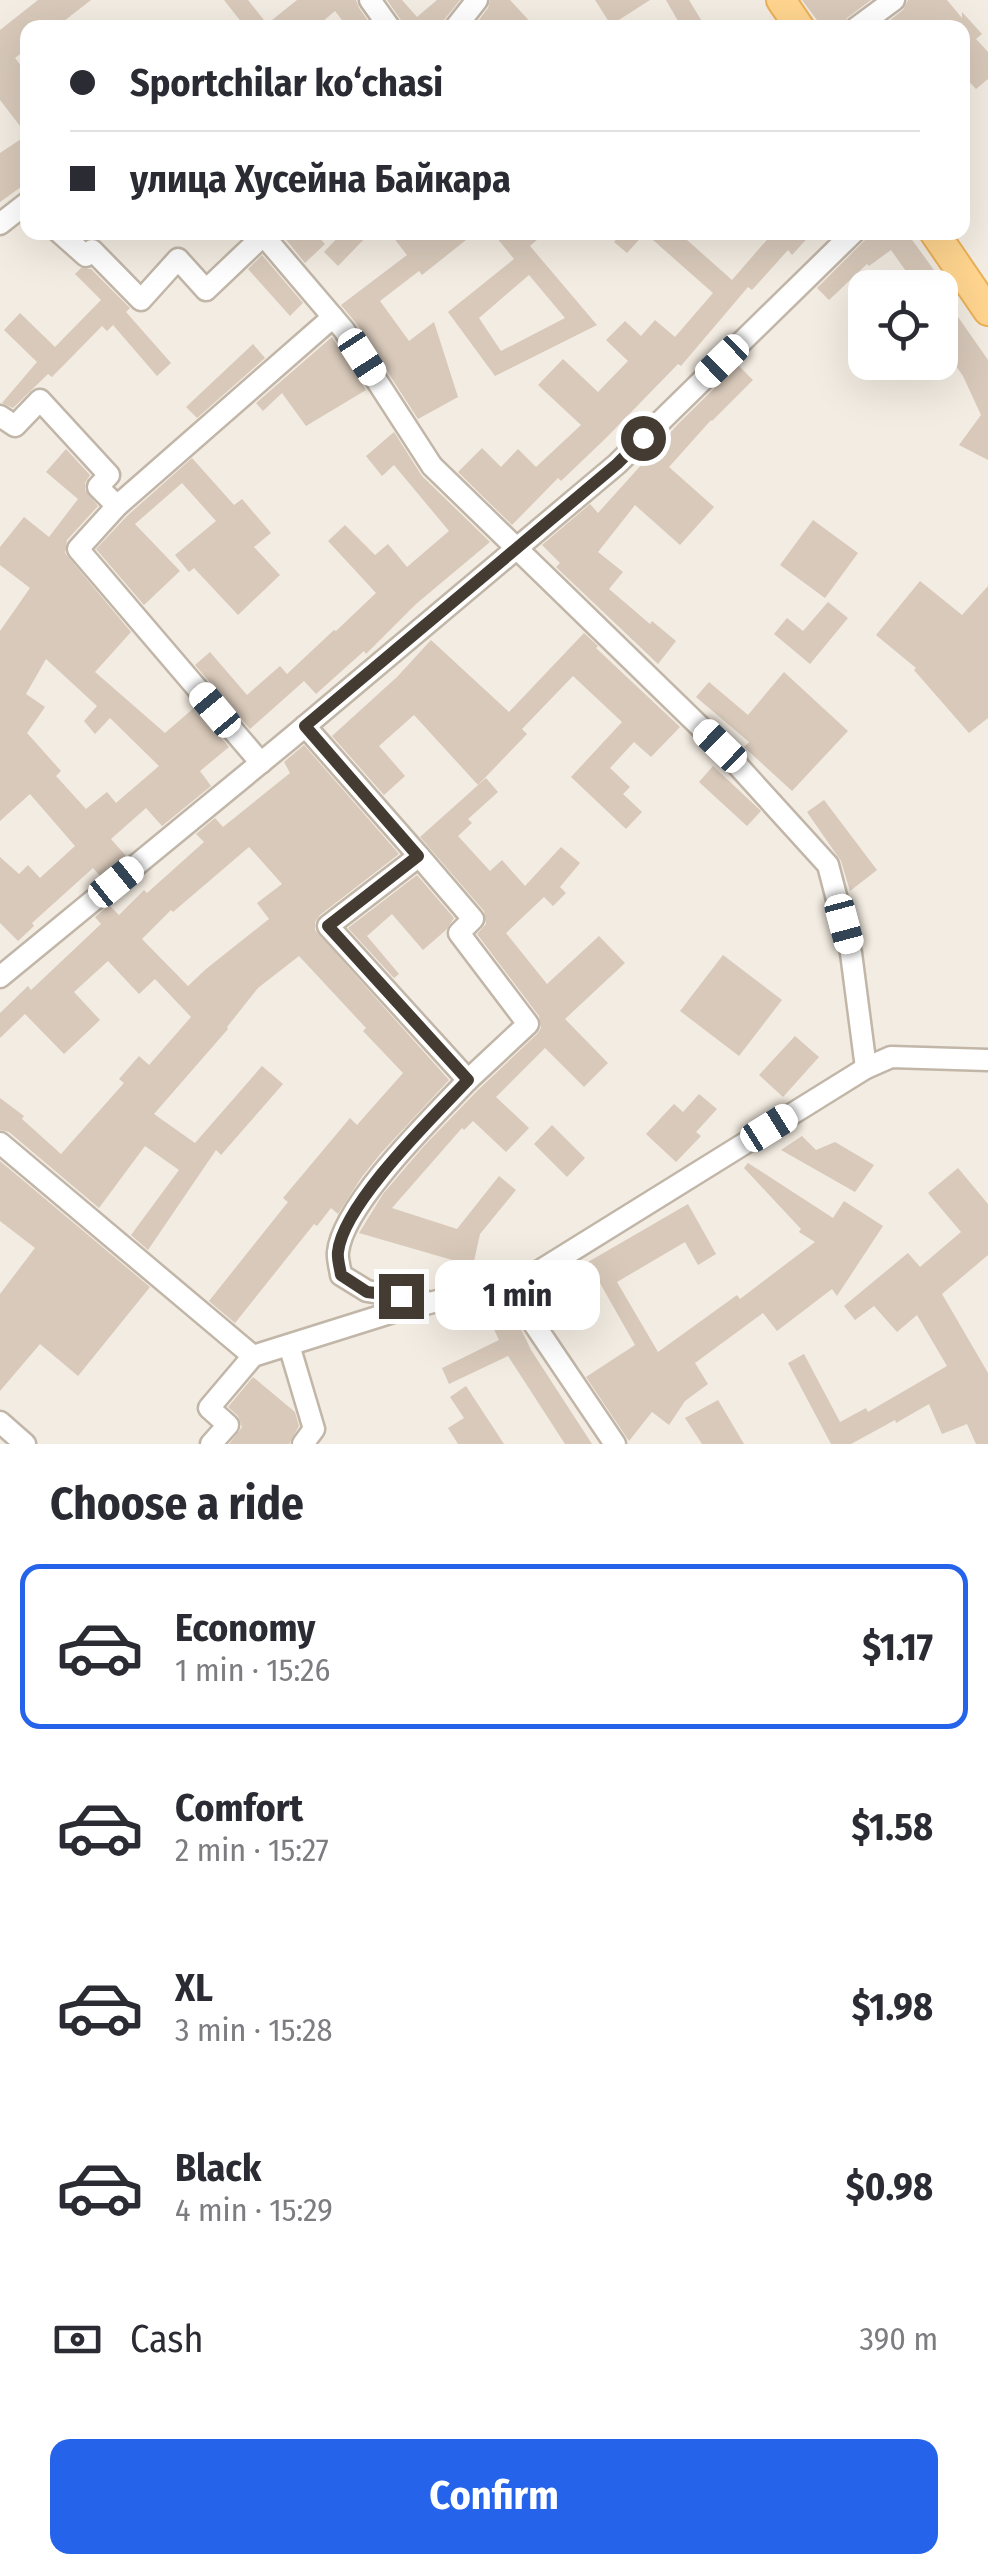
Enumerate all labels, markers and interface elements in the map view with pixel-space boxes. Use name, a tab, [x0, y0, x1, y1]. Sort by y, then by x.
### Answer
text: Sportchilar ko‘chasi	[130, 60, 443, 106]
text: улица Хусейна Байкара	[130, 156, 511, 202]
map controls	[848, 270, 958, 380]
button: locate	[848, 270, 958, 380]
car	[333, 324, 391, 390]
car	[690, 329, 754, 393]
route start	[621, 416, 666, 461]
car	[184, 677, 246, 743]
car	[688, 714, 752, 778]
car	[83, 851, 149, 913]
car	[822, 891, 866, 957]
car	[736, 1099, 802, 1157]
callout: 1 min	[436, 1261, 601, 1331]
route end	[379, 1274, 424, 1319]
text: 1 min	[483, 1276, 552, 1314]
text: Choose a ride	[50, 1477, 304, 1531]
icon: car	[55, 1602, 145, 1692]
text: Economy	[175, 1605, 315, 1651]
text: $1.17	[862, 1624, 933, 1670]
text: 1 min · 15:26	[175, 1651, 330, 1689]
icon: car	[55, 1782, 145, 1872]
text: Comfort	[175, 1785, 303, 1831]
text: $1.58	[852, 1804, 933, 1850]
text: 2 min · 15:27	[175, 1831, 329, 1869]
icon: car	[55, 1962, 145, 2052]
text: XL	[175, 1965, 213, 2011]
text: $1.98	[852, 1984, 933, 2030]
text: 3 min · 15:28	[175, 2011, 332, 2049]
icon: car	[55, 2142, 145, 2232]
text: Black	[175, 2145, 261, 2191]
text: $0.98	[846, 2164, 933, 2210]
text: 4 min · 15:29	[175, 2191, 333, 2229]
icon: cash	[50, 2312, 105, 2367]
text: Cash	[130, 2316, 204, 2362]
text: 390 m	[860, 2320, 938, 2358]
button: Confirm	[50, 2439, 938, 2554]

